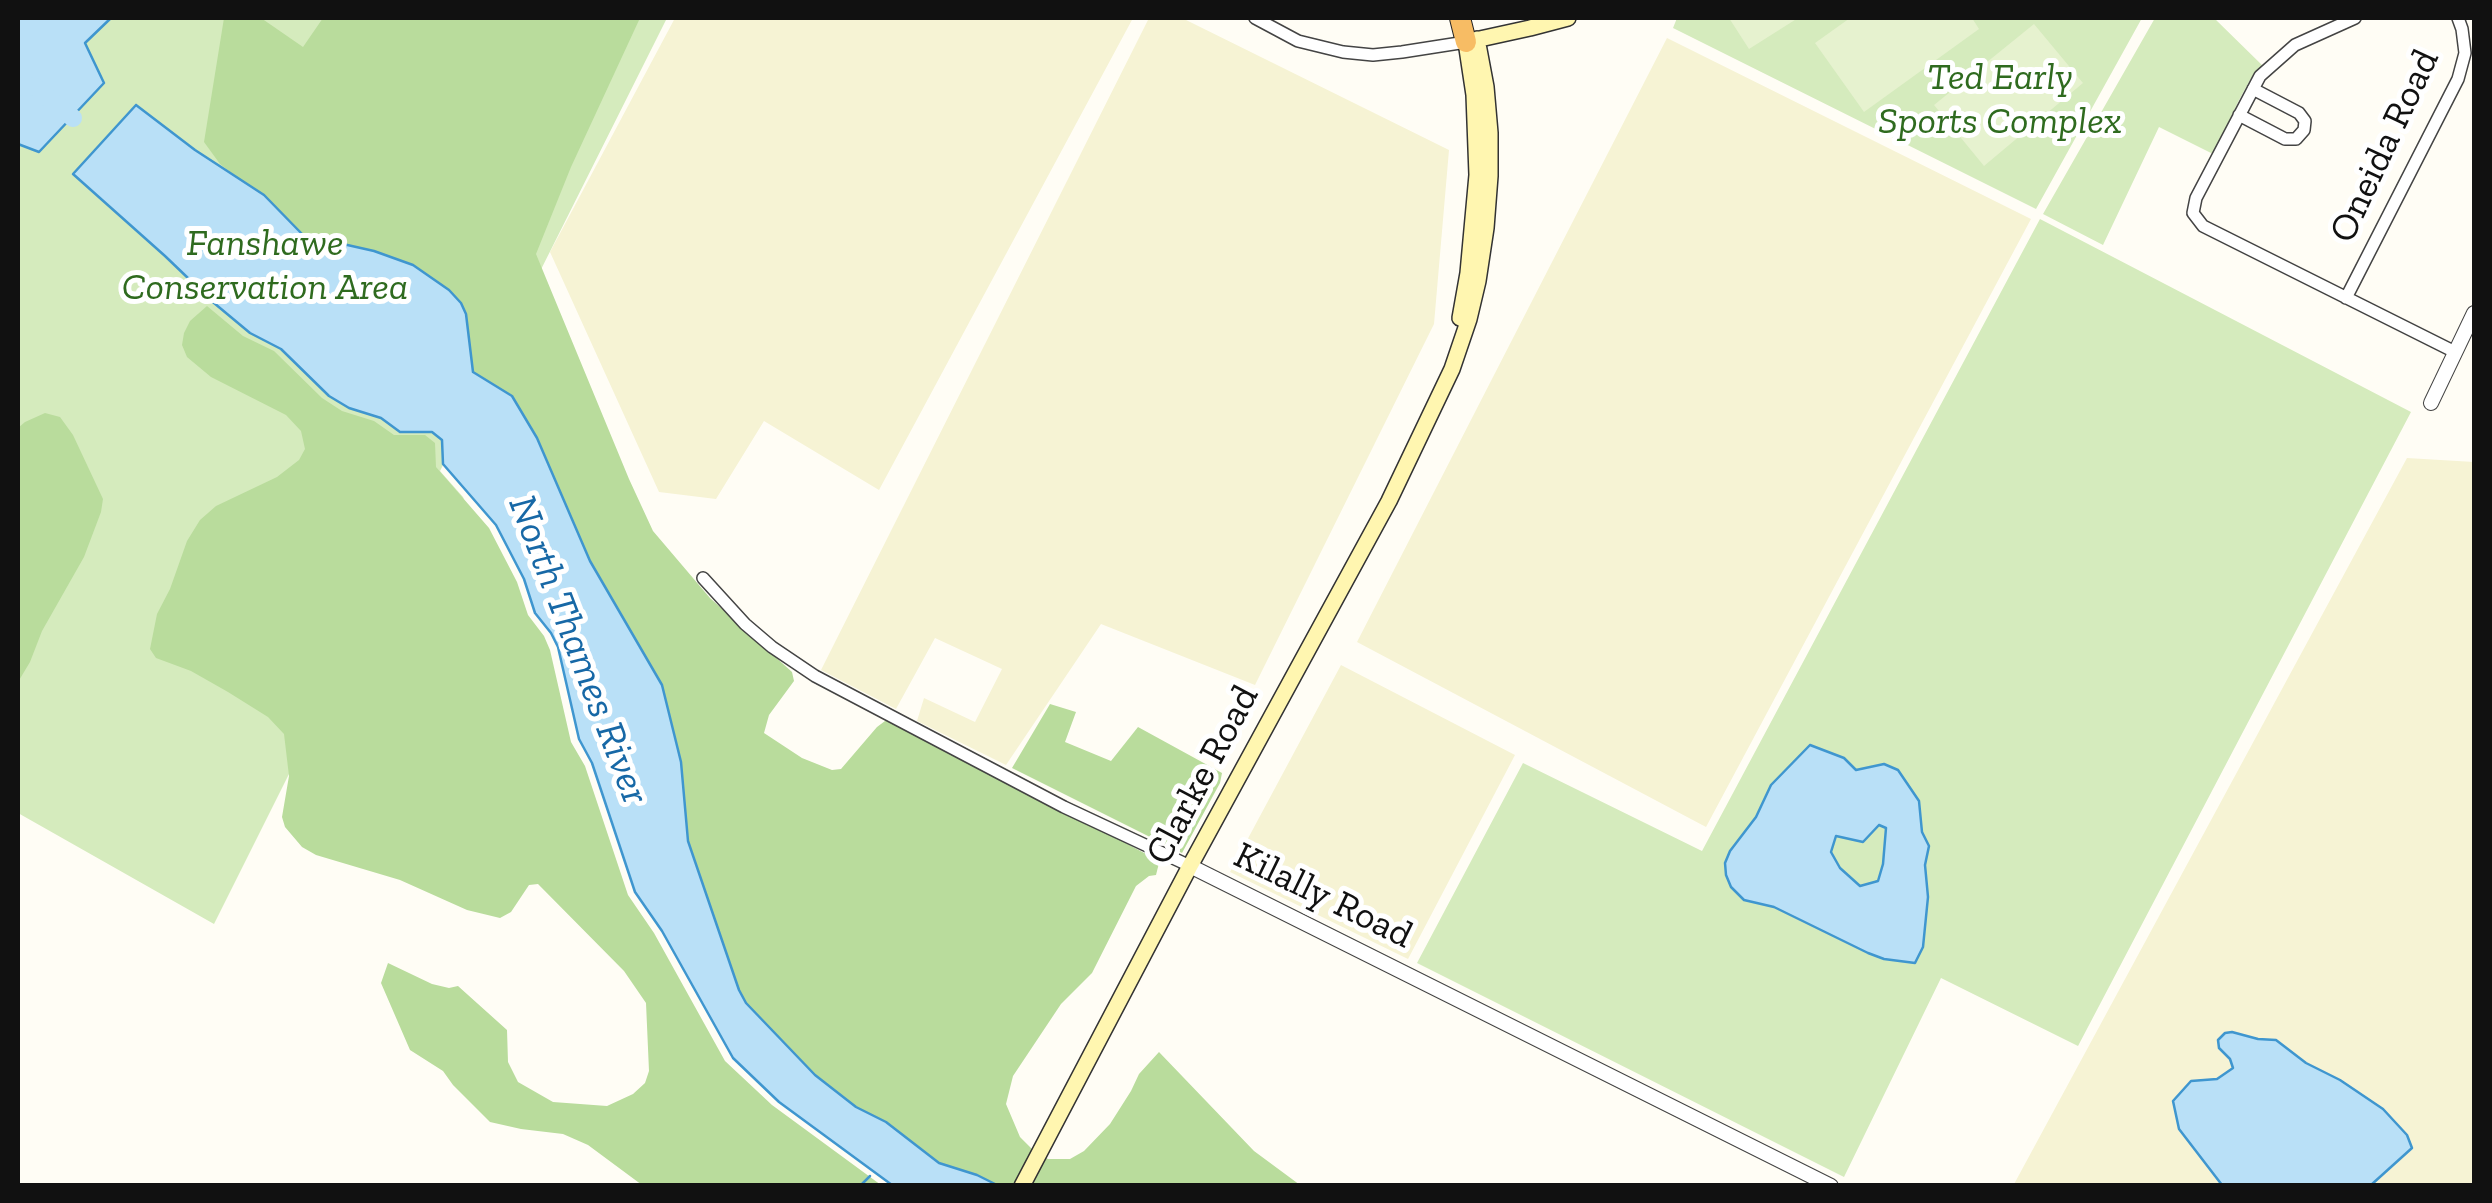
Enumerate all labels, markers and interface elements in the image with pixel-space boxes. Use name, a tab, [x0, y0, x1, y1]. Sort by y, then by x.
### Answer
street label: Oneida Road	[2320, 42, 2450, 250]
park label: Ted Early Sports Complex	[1878, 55, 2122, 144]
park label: Fanshawe Conservation Area	[122, 221, 408, 310]
water label: North Thames River	[497, 489, 659, 811]
street label: Clarke Road	[1137, 678, 1269, 872]
street label: Kilally Road	[1226, 833, 1420, 959]

